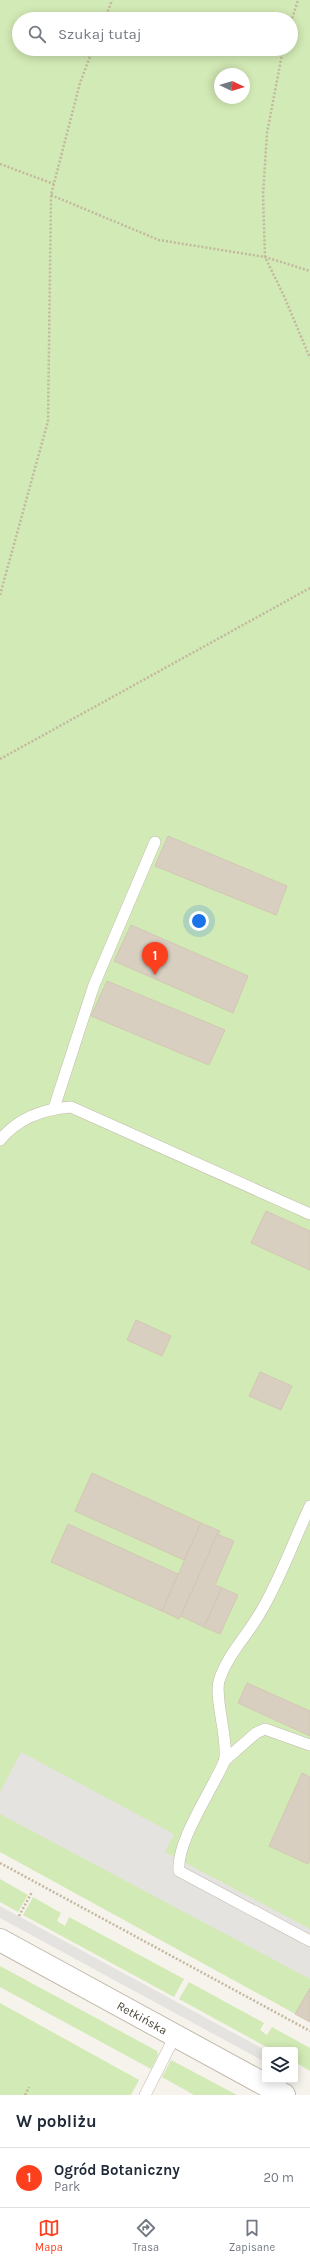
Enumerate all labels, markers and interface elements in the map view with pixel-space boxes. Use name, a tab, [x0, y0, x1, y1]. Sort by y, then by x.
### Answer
search box	[12, 12, 298, 56]
icon: search	[26, 23, 48, 45]
text: Szukaj tutaj	[58, 25, 142, 43]
north arrow	[214, 68, 250, 104]
your location	[189, 911, 209, 931]
pin: 1	[142, 942, 168, 975]
street label: Retkińska	[114, 1998, 170, 2038]
map controls	[262, 2047, 298, 2083]
button: layers	[262, 2047, 298, 2083]
text: W pobliżu	[16, 2111, 97, 2131]
text: Ogród Botaniczny	[54, 2161, 180, 2179]
text: 1	[27, 2170, 31, 2185]
text: 20 m	[264, 2170, 294, 2185]
text: Park	[54, 2179, 80, 2194]
tab: Mapa	[35, 2217, 63, 2254]
tab: Trasa	[132, 2217, 159, 2254]
tab: Zapisane	[229, 2217, 275, 2254]

